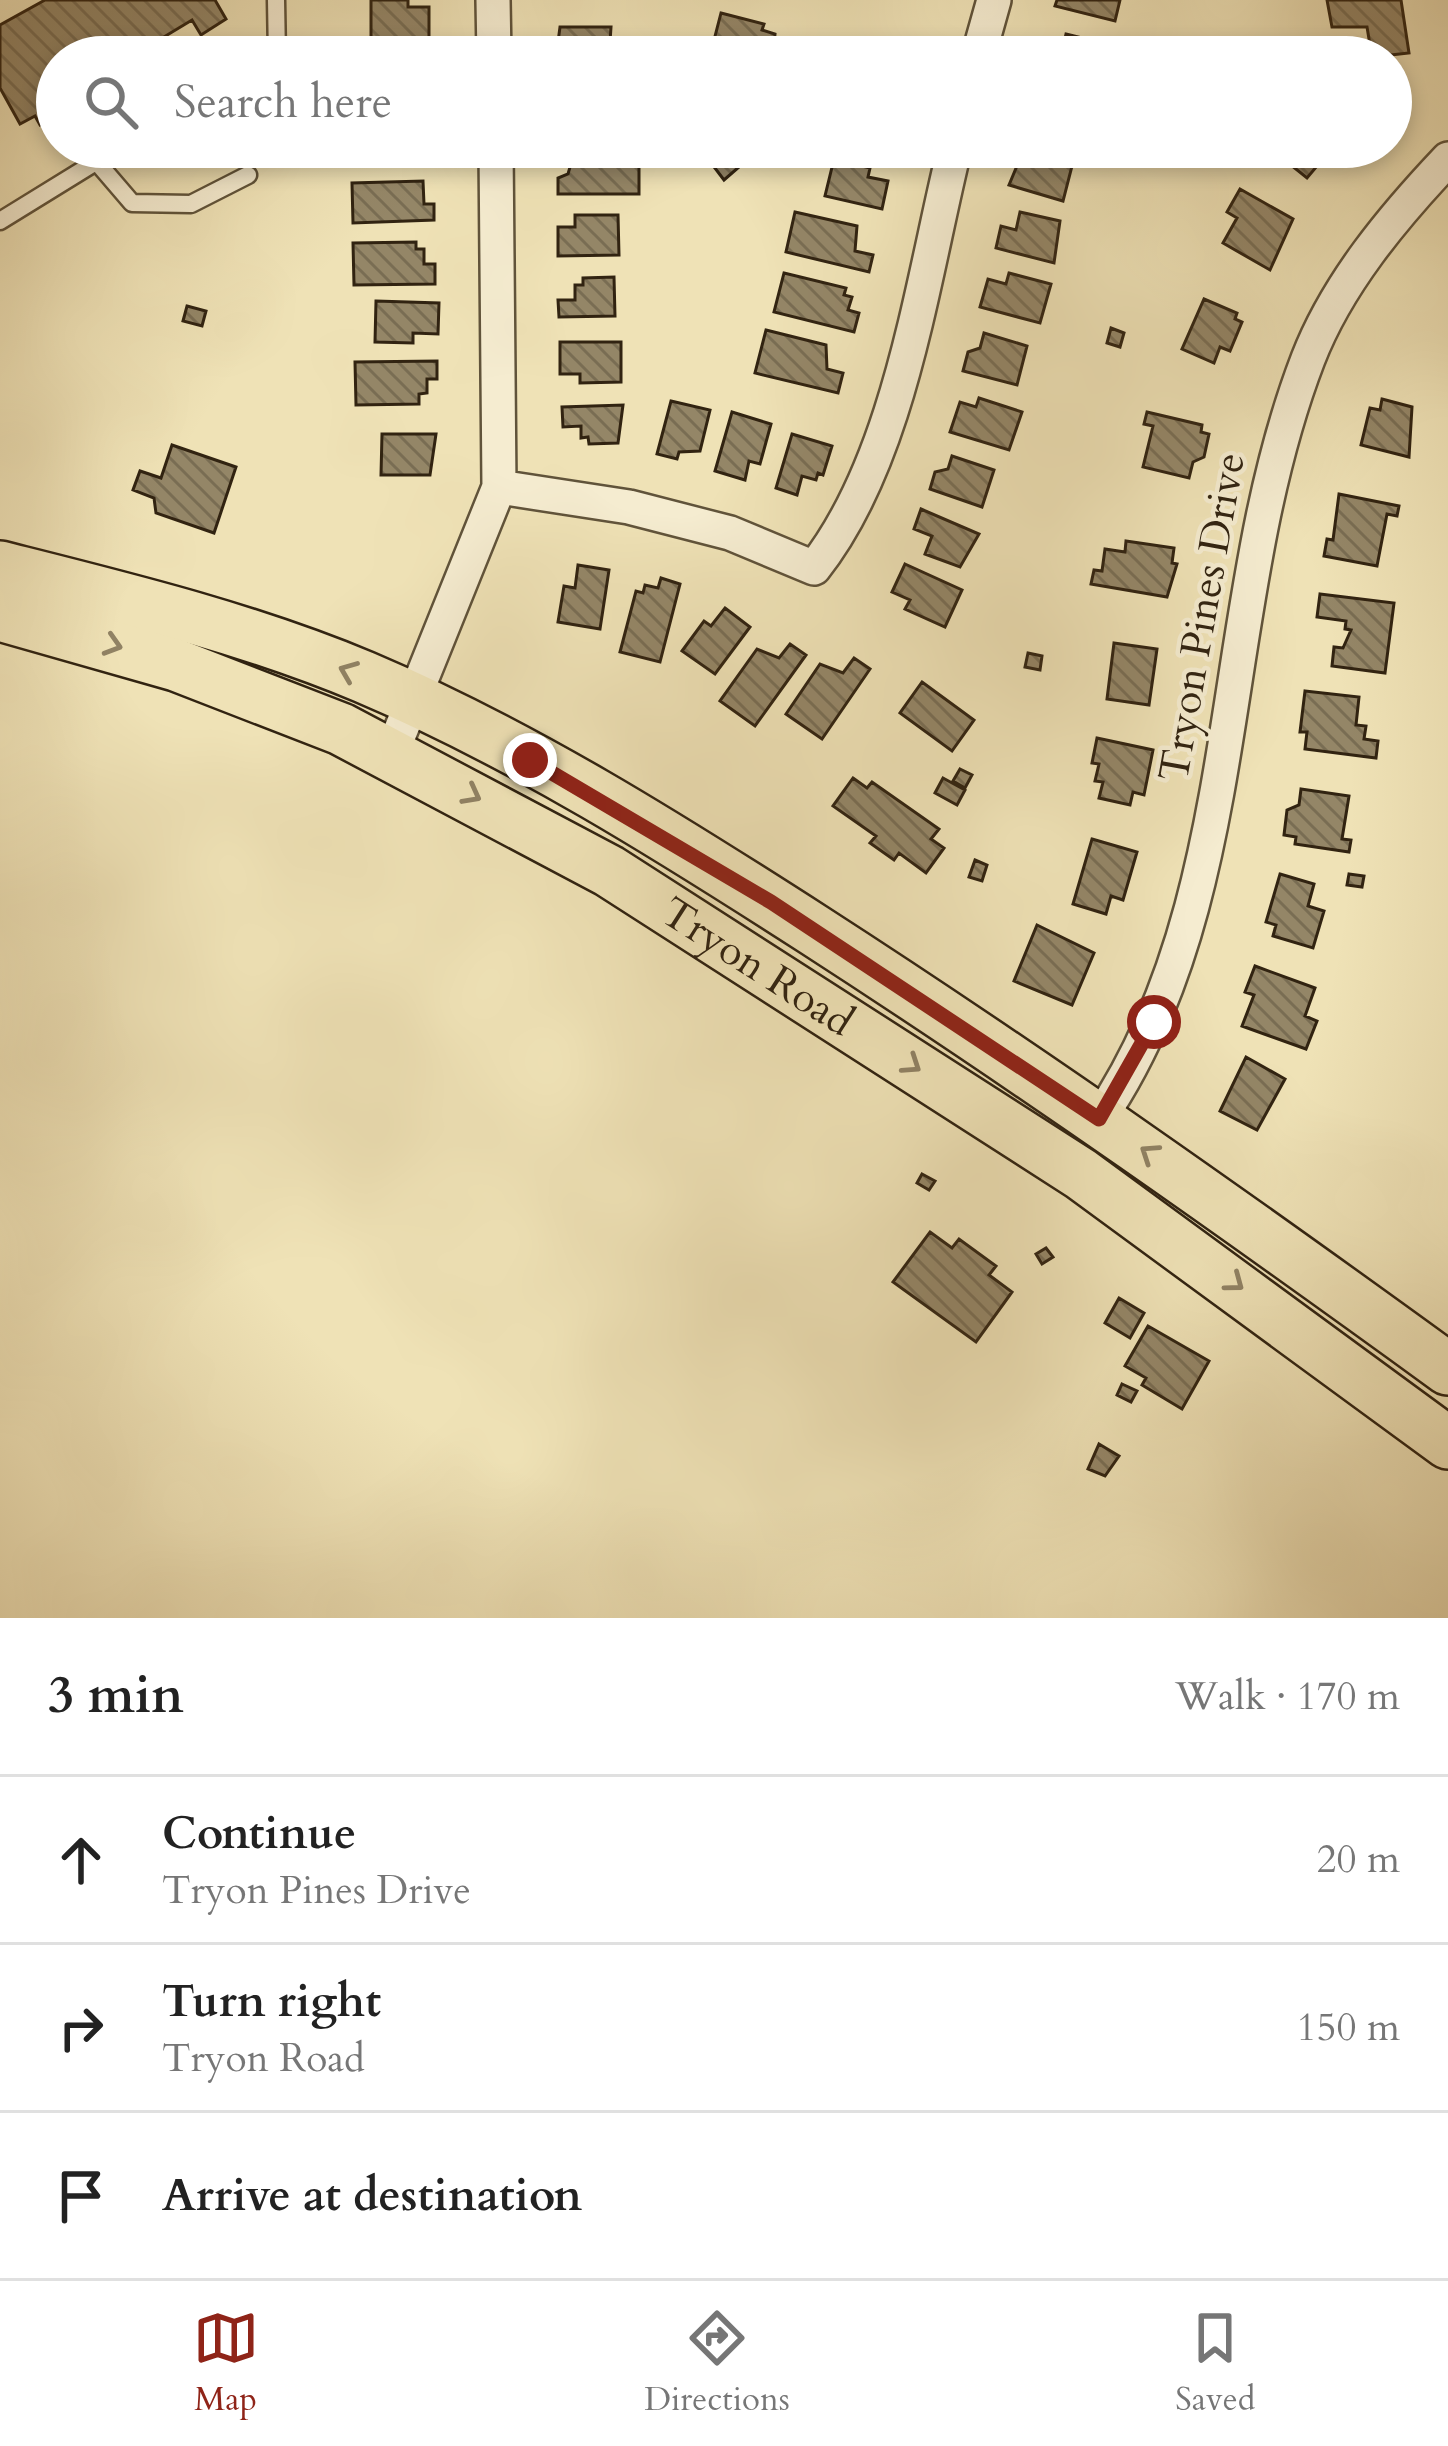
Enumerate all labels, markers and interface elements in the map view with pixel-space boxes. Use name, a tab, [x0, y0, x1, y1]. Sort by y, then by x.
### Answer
search box	[36, 36, 1412, 168]
icon: search	[78, 69, 144, 135]
text: Search here	[174, 72, 392, 133]
street label: Tryon Pines Drive	[1145, 448, 1259, 786]
one-way arrow	[102, 631, 123, 656]
one-way arrow	[339, 661, 360, 685]
route end	[503, 733, 557, 787]
one-way arrow	[460, 781, 481, 804]
street label: Tryon Road	[650, 883, 865, 1050]
route start	[1127, 995, 1181, 1049]
one-way arrow	[898, 1051, 920, 1073]
one-way arrow	[1140, 1145, 1162, 1167]
one-way arrow	[1222, 1269, 1243, 1291]
text: 3 min	[48, 1661, 184, 1731]
text: Walk · 170 m	[1175, 1670, 1400, 1723]
text: Continue	[162, 1803, 356, 1864]
icon: ahead	[48, 1827, 114, 1893]
text: 20 m	[1317, 1833, 1400, 1886]
text: Tryon Pines Drive	[162, 1864, 471, 1917]
text: Turn right	[162, 1971, 381, 2032]
icon: right	[48, 1995, 114, 2061]
text: 150 m	[1297, 2001, 1400, 2054]
text: Tryon Road	[162, 2032, 365, 2085]
icon: arrive	[48, 2163, 114, 2229]
text: Arrive at destination	[162, 2165, 582, 2226]
tab: Map	[193, 2305, 259, 2422]
tab: Directions	[644, 2305, 790, 2422]
tab: Saved	[1175, 2305, 1255, 2422]

